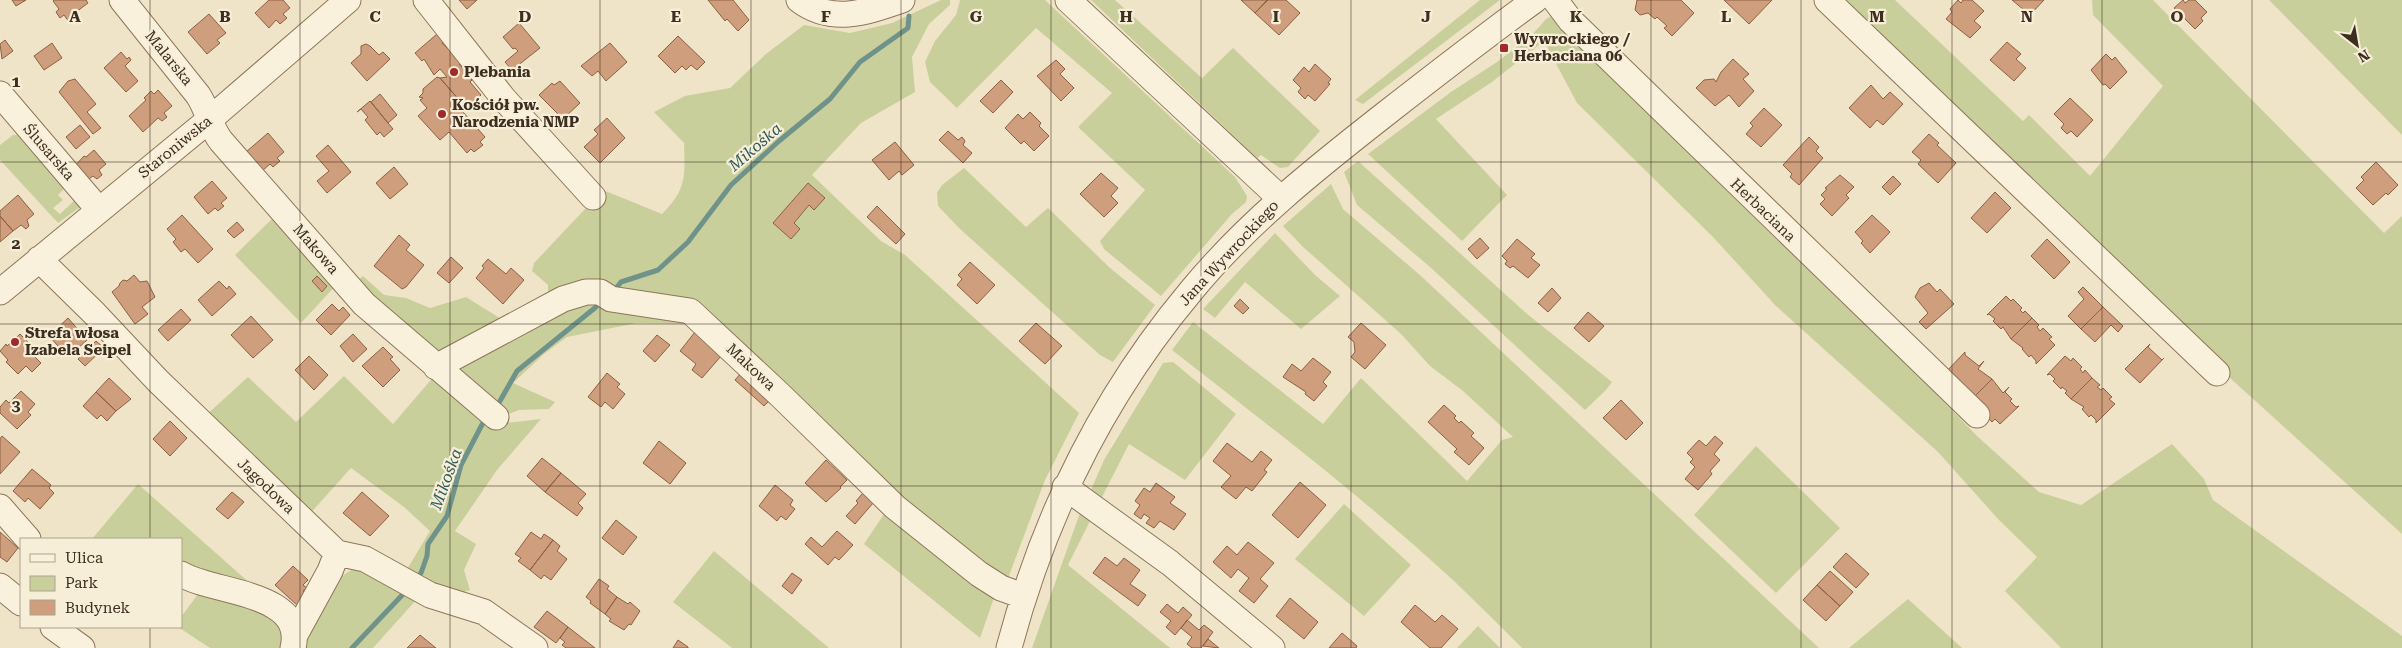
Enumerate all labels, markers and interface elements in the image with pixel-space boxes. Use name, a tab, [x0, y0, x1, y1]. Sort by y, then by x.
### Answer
text: A	[69, 7, 81, 26]
text: B	[219, 7, 231, 26]
text: C	[369, 7, 381, 26]
text: D	[519, 7, 532, 26]
text: E	[671, 7, 681, 26]
text: F	[821, 7, 831, 26]
text: G	[970, 7, 983, 26]
text: H	[1119, 7, 1133, 26]
text: I	[1273, 7, 1279, 26]
text: J	[1421, 7, 1431, 26]
text: K	[1570, 7, 1583, 26]
text: L	[1721, 7, 1731, 26]
text: M	[1869, 7, 1885, 26]
text: N	[2021, 7, 2033, 26]
text: O	[2171, 7, 2184, 26]
north arrow	[2332, 20, 2382, 70]
street label: Malarska	[141, 27, 197, 89]
place label: Wywrockiego / Herbaciana 06	[1514, 30, 1631, 65]
marker: Wywrockiego / Herbaciana 06	[1498, 42, 1510, 54]
text: N	[2355, 47, 2372, 66]
place label: Plebania	[464, 63, 531, 81]
marker: Plebania	[448, 66, 460, 78]
text: 1	[12, 72, 21, 91]
place label: Kościół pw. Narodzenia NMP	[452, 96, 580, 131]
marker: Kościół pw. Narodzenia NMP	[436, 108, 448, 120]
street label: Staroniwska	[135, 112, 215, 182]
street label: Ślusarska	[20, 119, 79, 184]
water label: Mikośka	[724, 119, 786, 176]
street label: Herbaciana	[1727, 175, 1799, 245]
street label: Jana Wywrockiego	[1175, 196, 1283, 310]
street label: Makowa	[289, 220, 343, 278]
text: 2	[12, 234, 21, 253]
place label: Strefa włosa Izabela Seipel	[25, 324, 131, 359]
marker: Strefa włosa Izabela Seipel	[9, 336, 21, 348]
street label: Makowa	[723, 340, 779, 394]
text: 3	[12, 396, 21, 415]
water label: Mikośka	[426, 445, 466, 513]
street label: Jagodowa	[234, 454, 298, 518]
legend	[20, 538, 182, 628]
text: Ulica	[65, 549, 103, 567]
text: Park	[65, 574, 99, 592]
text: Budynek	[65, 599, 130, 617]

